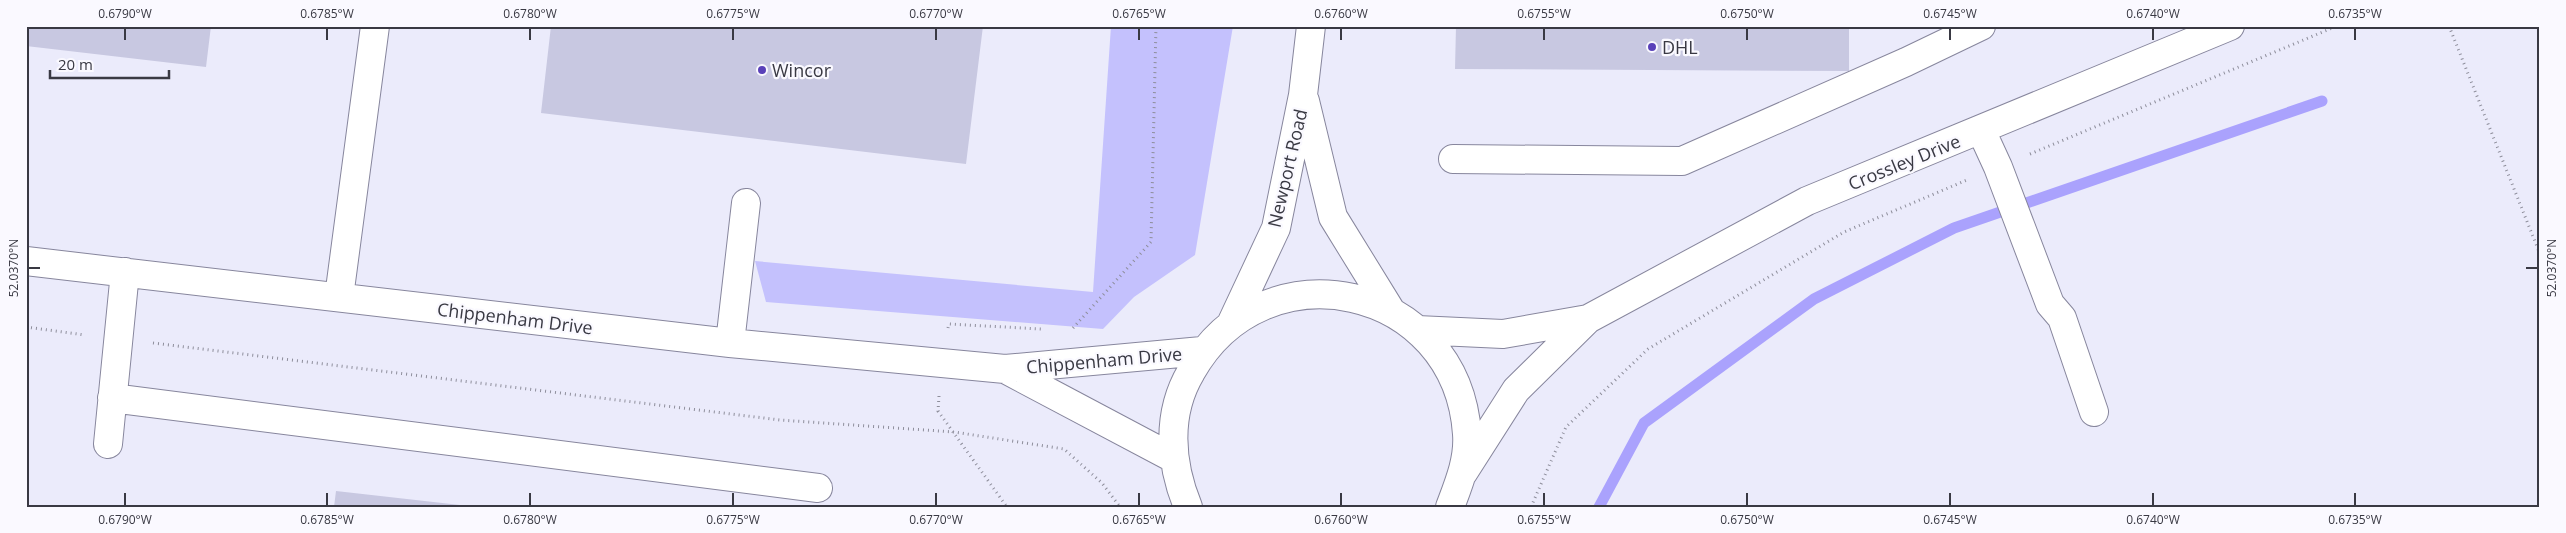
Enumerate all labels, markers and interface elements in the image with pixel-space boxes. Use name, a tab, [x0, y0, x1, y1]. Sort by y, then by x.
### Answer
text: 0.6790°W	[98, 5, 152, 22]
text: 0.6785°W	[300, 5, 354, 22]
text: 0.6780°W	[503, 5, 557, 22]
text: 0.6775°W	[706, 5, 760, 22]
text: 0.6770°W	[909, 5, 963, 22]
text: 0.6765°W	[1112, 5, 1166, 22]
text: 0.6760°W	[1314, 5, 1368, 22]
text: 0.6755°W	[1517, 5, 1571, 22]
text: 0.6750°W	[1720, 5, 1774, 22]
text: 0.6745°W	[1923, 5, 1977, 22]
text: 0.6740°W	[2126, 5, 2180, 22]
text: 0.6735°W	[2328, 5, 2382, 22]
place label: DHL	[1662, 35, 1698, 59]
marker: DHL	[1646, 41, 1658, 53]
scale bar	[50, 48, 169, 80]
text: 20 m	[58, 54, 93, 74]
place label: Wincor	[772, 58, 832, 82]
marker: Wincor	[756, 64, 768, 76]
street label: Newport Road	[1262, 106, 1312, 230]
street label: Crossley Drive	[1844, 129, 1964, 195]
text: 52.0370°N	[5, 239, 22, 297]
text: 52.0370°N	[2543, 239, 2560, 297]
street label: Chippenham Drive	[436, 297, 594, 339]
street label: Chippenham Drive	[1025, 341, 1183, 379]
text: 0.6790°W	[98, 511, 152, 528]
text: 0.6785°W	[300, 511, 354, 528]
text: 0.6780°W	[503, 511, 557, 528]
text: 0.6775°W	[706, 511, 760, 528]
text: 0.6770°W	[909, 511, 963, 528]
text: 0.6765°W	[1112, 511, 1166, 528]
text: 0.6760°W	[1314, 511, 1368, 528]
text: 0.6755°W	[1517, 511, 1571, 528]
text: 0.6750°W	[1720, 511, 1774, 528]
text: 0.6745°W	[1923, 511, 1977, 528]
text: 0.6740°W	[2126, 511, 2180, 528]
text: 0.6735°W	[2328, 511, 2382, 528]

